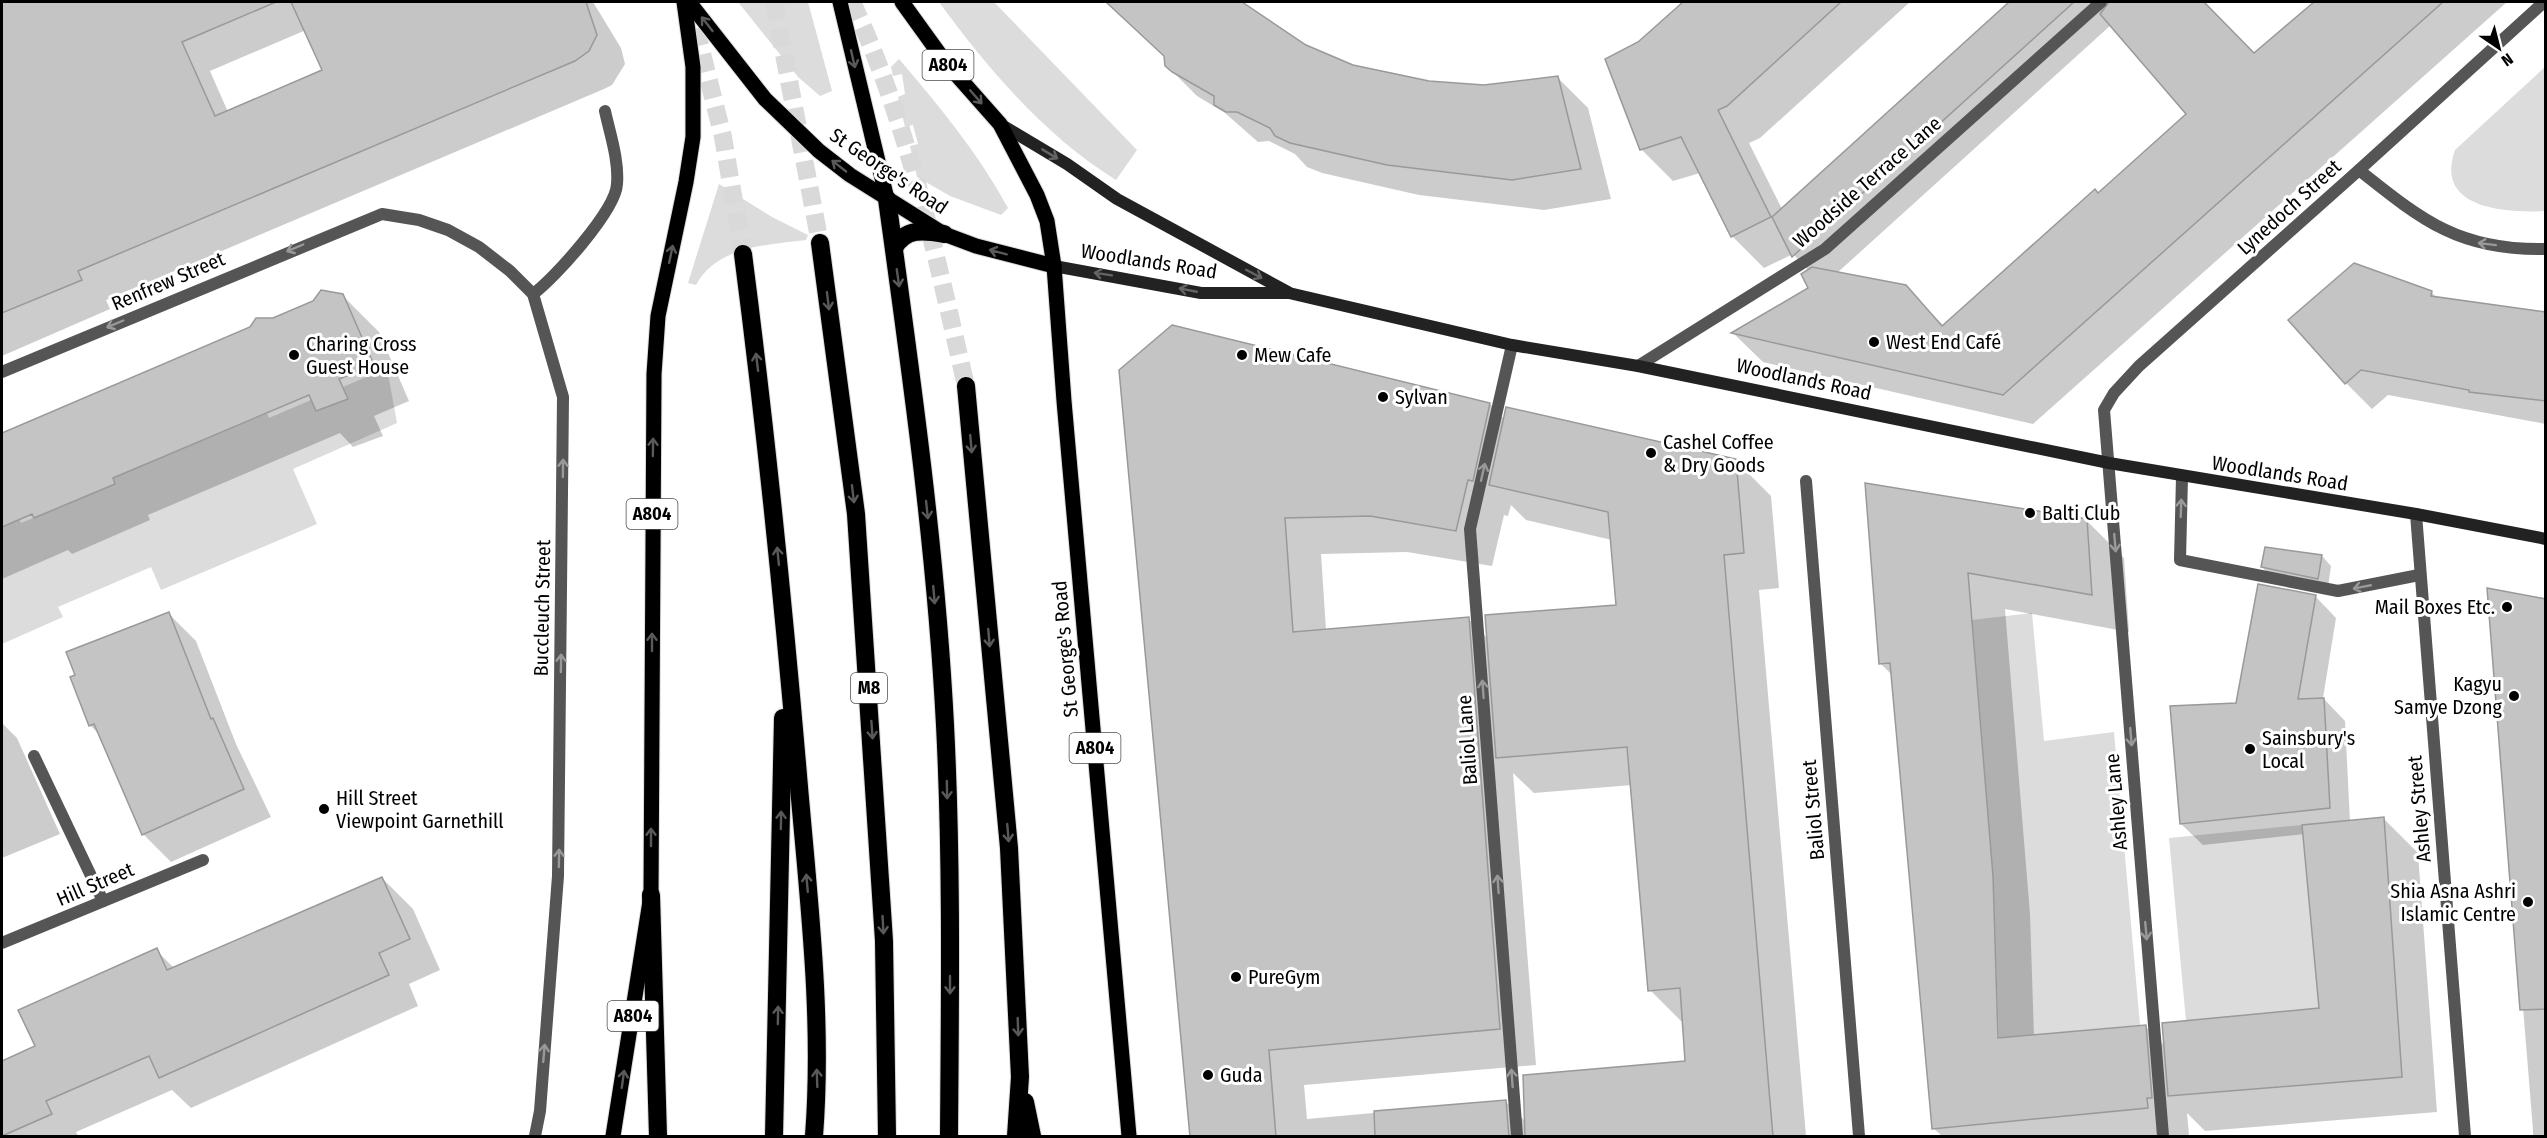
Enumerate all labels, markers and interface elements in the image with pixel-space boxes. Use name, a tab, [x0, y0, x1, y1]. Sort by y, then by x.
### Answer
one-way arrow	[700, 16, 713, 32]
north arrow	[2469, 18, 2529, 78]
one-way arrow	[848, 49, 860, 68]
text: N	[2498, 49, 2517, 70]
road number: A804	[922, 50, 974, 80]
one-way arrow	[969, 89, 983, 104]
street label: Woodside Terrace Lane	[1788, 111, 1946, 253]
street label: St George's Road	[825, 123, 953, 219]
one-way arrow	[1041, 148, 1058, 160]
street label: Lynedoch Street	[2232, 154, 2346, 260]
one-way arrow	[831, 160, 847, 173]
street label: Woodlands Road	[1079, 238, 1219, 284]
one-way arrow	[2478, 239, 2498, 250]
one-way arrow	[286, 243, 304, 255]
one-way arrow	[666, 244, 678, 263]
street label: Renfrew Street	[108, 246, 229, 316]
one-way arrow	[988, 246, 1007, 257]
one-way arrow	[892, 268, 903, 287]
one-way arrow	[1093, 268, 1113, 279]
one-way arrow	[1245, 268, 1262, 280]
one-way arrow	[1179, 284, 1199, 295]
one-way arrow	[822, 290, 833, 310]
one-way arrow	[106, 319, 125, 330]
place label: West End Café	[1886, 330, 2001, 354]
place label: Charing Cross Guest House	[306, 332, 417, 379]
marker: West End Café	[1867, 335, 1881, 349]
place label: Mew Cafe	[1254, 343, 1331, 367]
marker: Charing Cross Guest House	[287, 348, 301, 362]
marker: Mew Cafe	[1235, 348, 1249, 362]
one-way arrow	[751, 352, 762, 372]
street label: Woodlands Road	[1734, 353, 1874, 405]
place label: Sylvan	[1395, 385, 1448, 409]
marker: Sylvan	[1376, 390, 1390, 404]
place label: Cashel Coffee & Dry Goods	[1663, 430, 1774, 477]
one-way arrow	[966, 434, 977, 454]
one-way arrow	[647, 437, 659, 457]
marker: Cashel Coffee & Dry Goods	[1644, 446, 1658, 460]
street label: Woodlands Road	[2210, 450, 2350, 496]
one-way arrow	[557, 459, 569, 479]
one-way arrow	[1478, 463, 1489, 482]
one-way arrow	[848, 484, 859, 503]
road number: A804	[626, 499, 678, 529]
one-way arrow	[921, 499, 932, 519]
one-way arrow	[2176, 499, 2187, 519]
place label: Balti Club	[2042, 501, 2120, 525]
marker: Balti Club	[2023, 506, 2037, 520]
one-way arrow	[2110, 532, 2121, 552]
street label: Buccleuch Street	[529, 539, 555, 677]
one-way arrow	[772, 546, 783, 566]
street label: St George's Road	[1047, 580, 1083, 718]
one-way arrow	[2352, 582, 2372, 593]
one-way arrow	[929, 585, 940, 605]
place label: Mail Boxes Etc.	[2375, 595, 2495, 619]
marker: Mail Boxes Etc.	[2500, 600, 2514, 614]
one-way arrow	[984, 628, 995, 648]
one-way arrow	[646, 632, 658, 652]
one-way arrow	[555, 654, 566, 674]
place label: Kagyu Samye Dzong	[2394, 672, 2503, 719]
road number: M8	[851, 673, 887, 703]
one-way arrow	[1477, 680, 1488, 700]
marker: Kagyu Samye Dzong	[2507, 689, 2521, 703]
street label: Baliol Lane	[1452, 694, 1482, 786]
one-way arrow	[866, 720, 877, 740]
place label: Sainsbury's Local	[2262, 726, 2355, 773]
one-way arrow	[2126, 727, 2137, 747]
road number: A804	[1070, 733, 1120, 763]
marker: Sainsbury's Local	[2243, 742, 2257, 756]
street label: Ashley Lane	[2100, 753, 2132, 851]
street label: Ashley Street	[2402, 754, 2436, 864]
street label: Baliol Street	[1797, 758, 1829, 861]
one-way arrow	[941, 779, 952, 799]
place label: Hill Street Viewpoint Garnethill	[336, 786, 504, 833]
marker: Hill Street Viewpoint Garnethill	[317, 802, 331, 816]
one-way arrow	[775, 811, 787, 831]
one-way arrow	[1003, 822, 1014, 842]
one-way arrow	[645, 827, 657, 847]
one-way arrow	[553, 849, 564, 869]
street label: Hill Street	[53, 857, 138, 911]
one-way arrow	[801, 874, 812, 894]
one-way arrow	[1492, 874, 1503, 894]
place label: Shia Asna Ashri Islamic Centre	[2390, 879, 2516, 926]
marker: Shia Asna Ashri Islamic Centre	[2521, 895, 2535, 909]
one-way arrow	[878, 914, 889, 934]
one-way arrow	[2141, 921, 2152, 941]
place label: PureGym	[1248, 965, 1321, 989]
marker: PureGym	[1229, 970, 1243, 984]
one-way arrow	[944, 974, 956, 994]
road number: A804	[608, 1001, 658, 1031]
one-way arrow	[772, 1006, 784, 1026]
one-way arrow	[1012, 1017, 1023, 1037]
one-way arrow	[539, 1043, 550, 1063]
place label: Guda	[1220, 1063, 1262, 1087]
marker: Guda	[1201, 1068, 1215, 1082]
one-way arrow	[812, 1069, 823, 1089]
one-way arrow	[1507, 1069, 1518, 1089]
one-way arrow	[618, 1070, 629, 1089]

